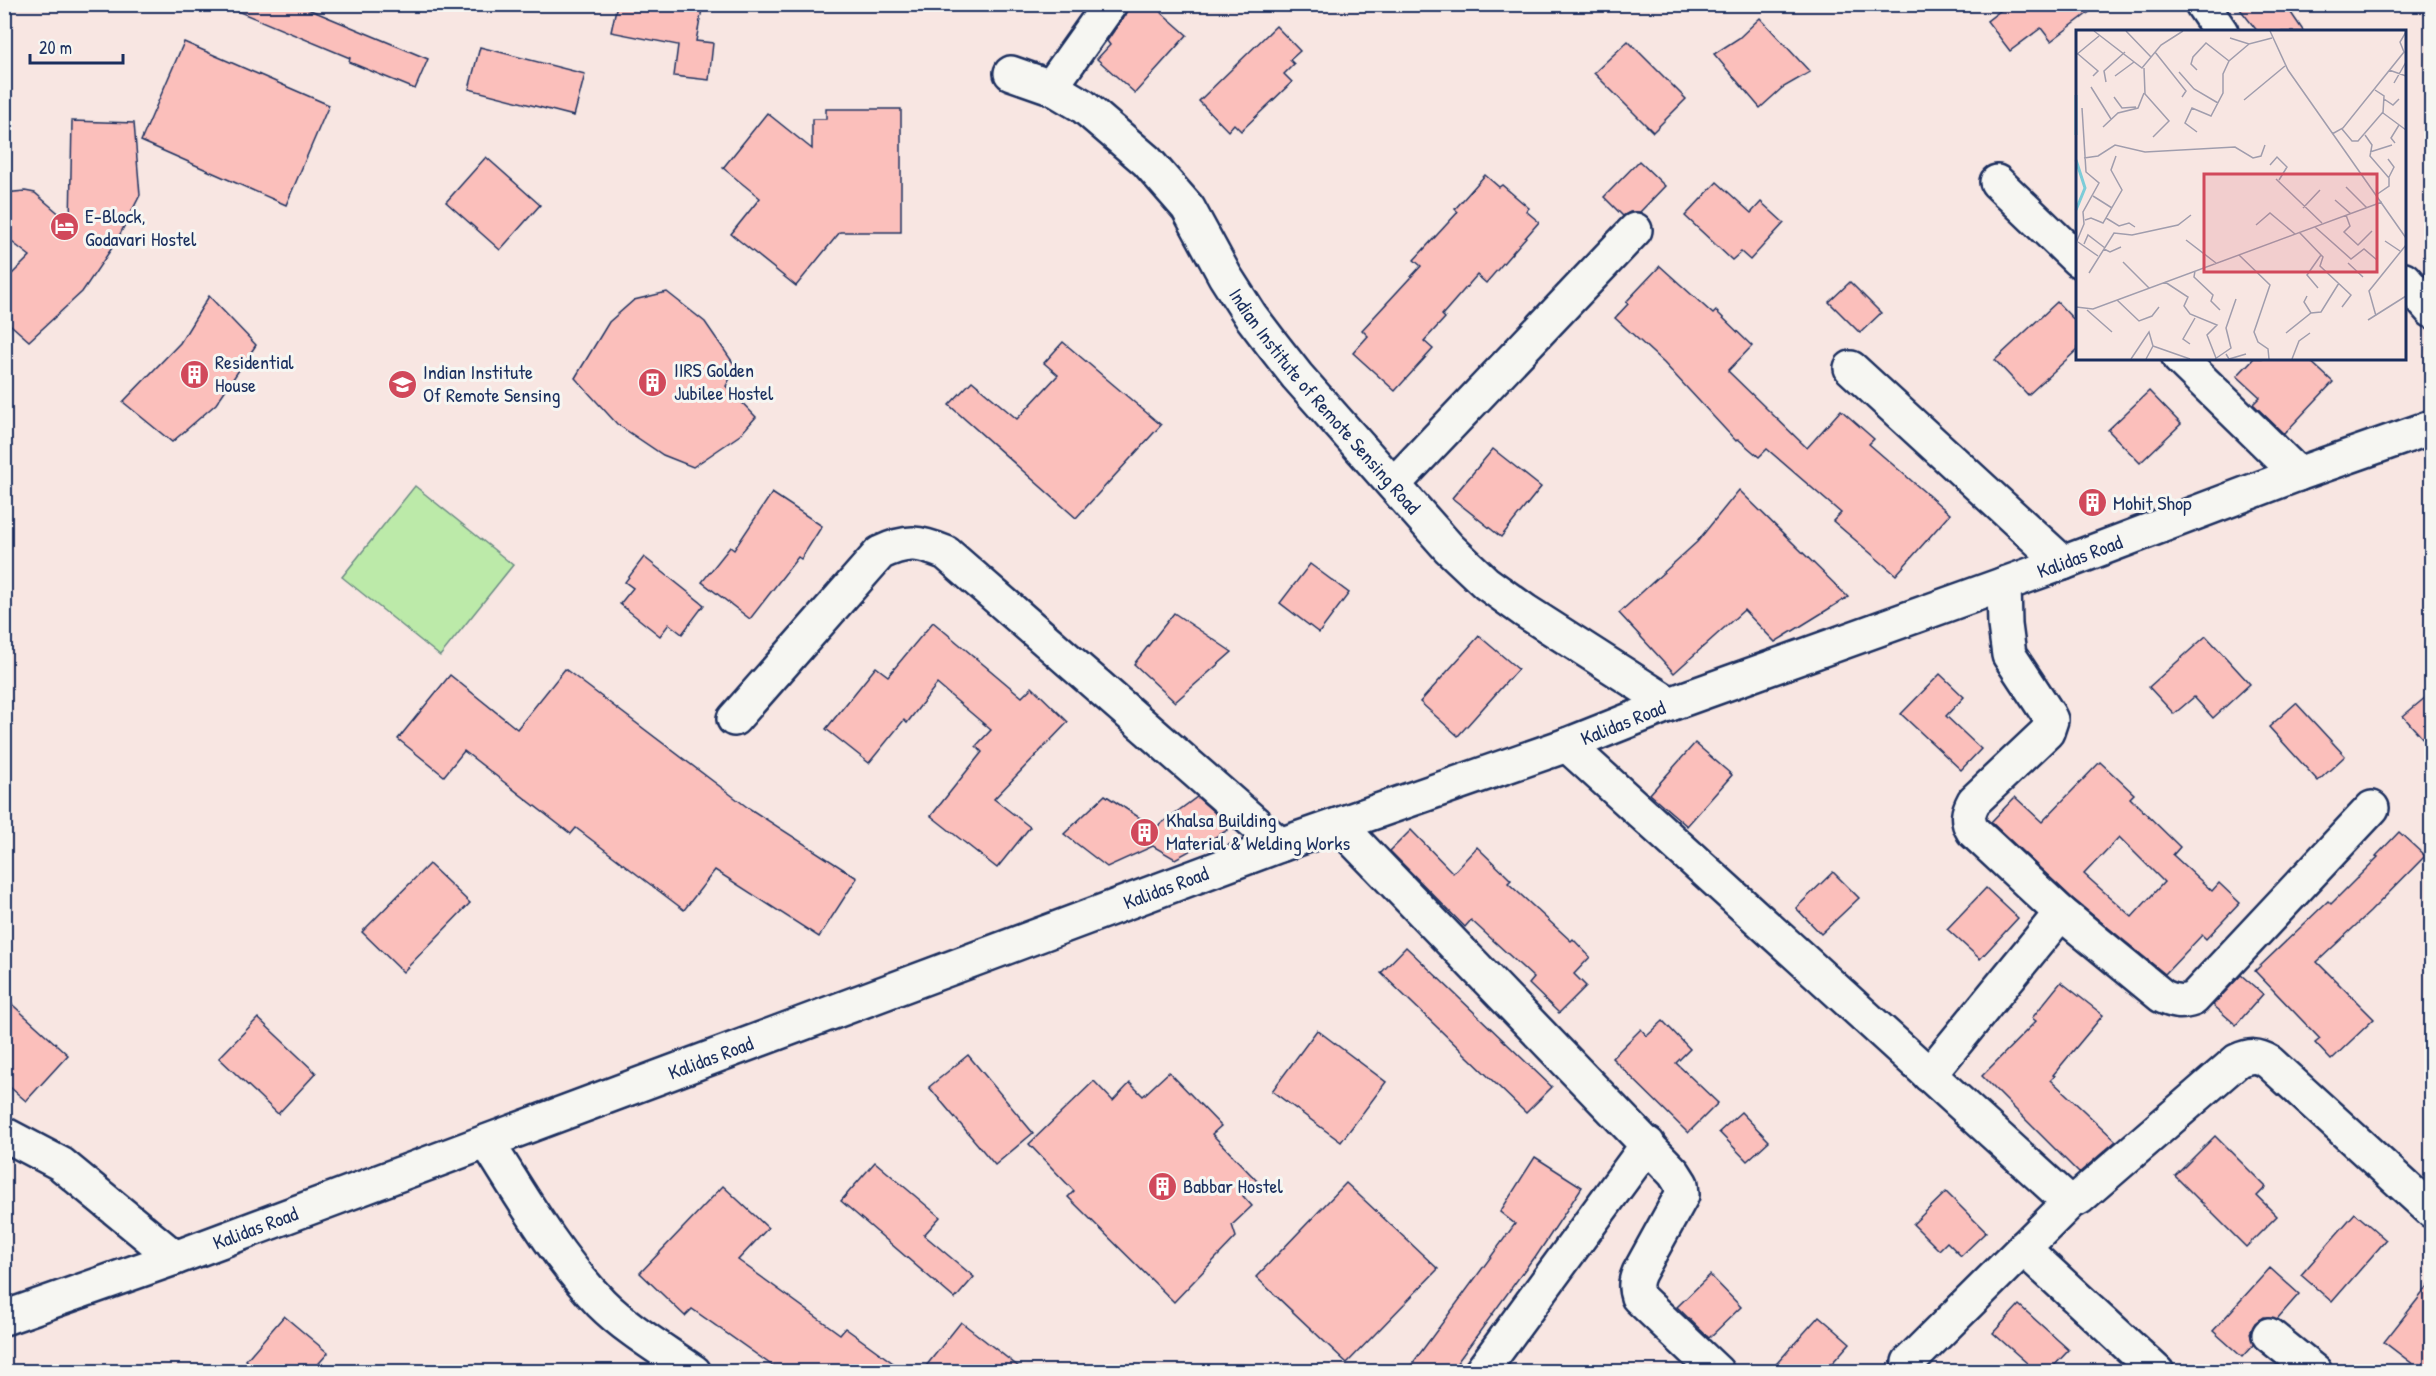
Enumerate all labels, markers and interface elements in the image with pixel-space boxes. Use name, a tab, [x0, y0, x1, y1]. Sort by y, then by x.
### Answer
scale bar	[30, 27, 123, 65]
inset map	[2076, 30, 2406, 360]
text: 20 m	[39, 35, 72, 60]
place label: E-Block, Godavari Hostel	[85, 202, 197, 252]
hotel icon: E-Block, Godavari Hostel	[48, 211, 80, 243]
street label: Indian Institute of Remote Sensing Road	[1223, 283, 1427, 520]
place label: Residential House	[215, 348, 294, 398]
place label: IIRS Golden Jubilee Hostel	[674, 356, 774, 406]
building icon: Residential House	[178, 358, 210, 390]
place label: Indian Institute Of Remote Sensing	[423, 358, 560, 408]
building icon: IIRS Golden Jubilee Hostel	[637, 366, 669, 398]
school or university icon: Indian Institute Of Remote Sensing	[386, 368, 418, 400]
building icon: Mohit Shop	[2076, 487, 2108, 519]
place label: Mohit Shop	[2113, 489, 2192, 516]
street label: Kalidas Road	[2033, 528, 2126, 584]
street label: Kalidas Road	[1576, 693, 1669, 751]
place label: Khalsa Building Material & Welding Works	[1166, 806, 1351, 856]
building icon: Khalsa Building Material & Welding Works	[1129, 816, 1161, 848]
street label: Kalidas Road	[1119, 859, 1212, 915]
street label: Kalidas Road	[664, 1029, 757, 1086]
building icon: Babbar Hostel	[1146, 1170, 1178, 1202]
place label: Babbar Hostel	[1183, 1172, 1284, 1199]
street label: Kalidas Road	[209, 1199, 302, 1256]

